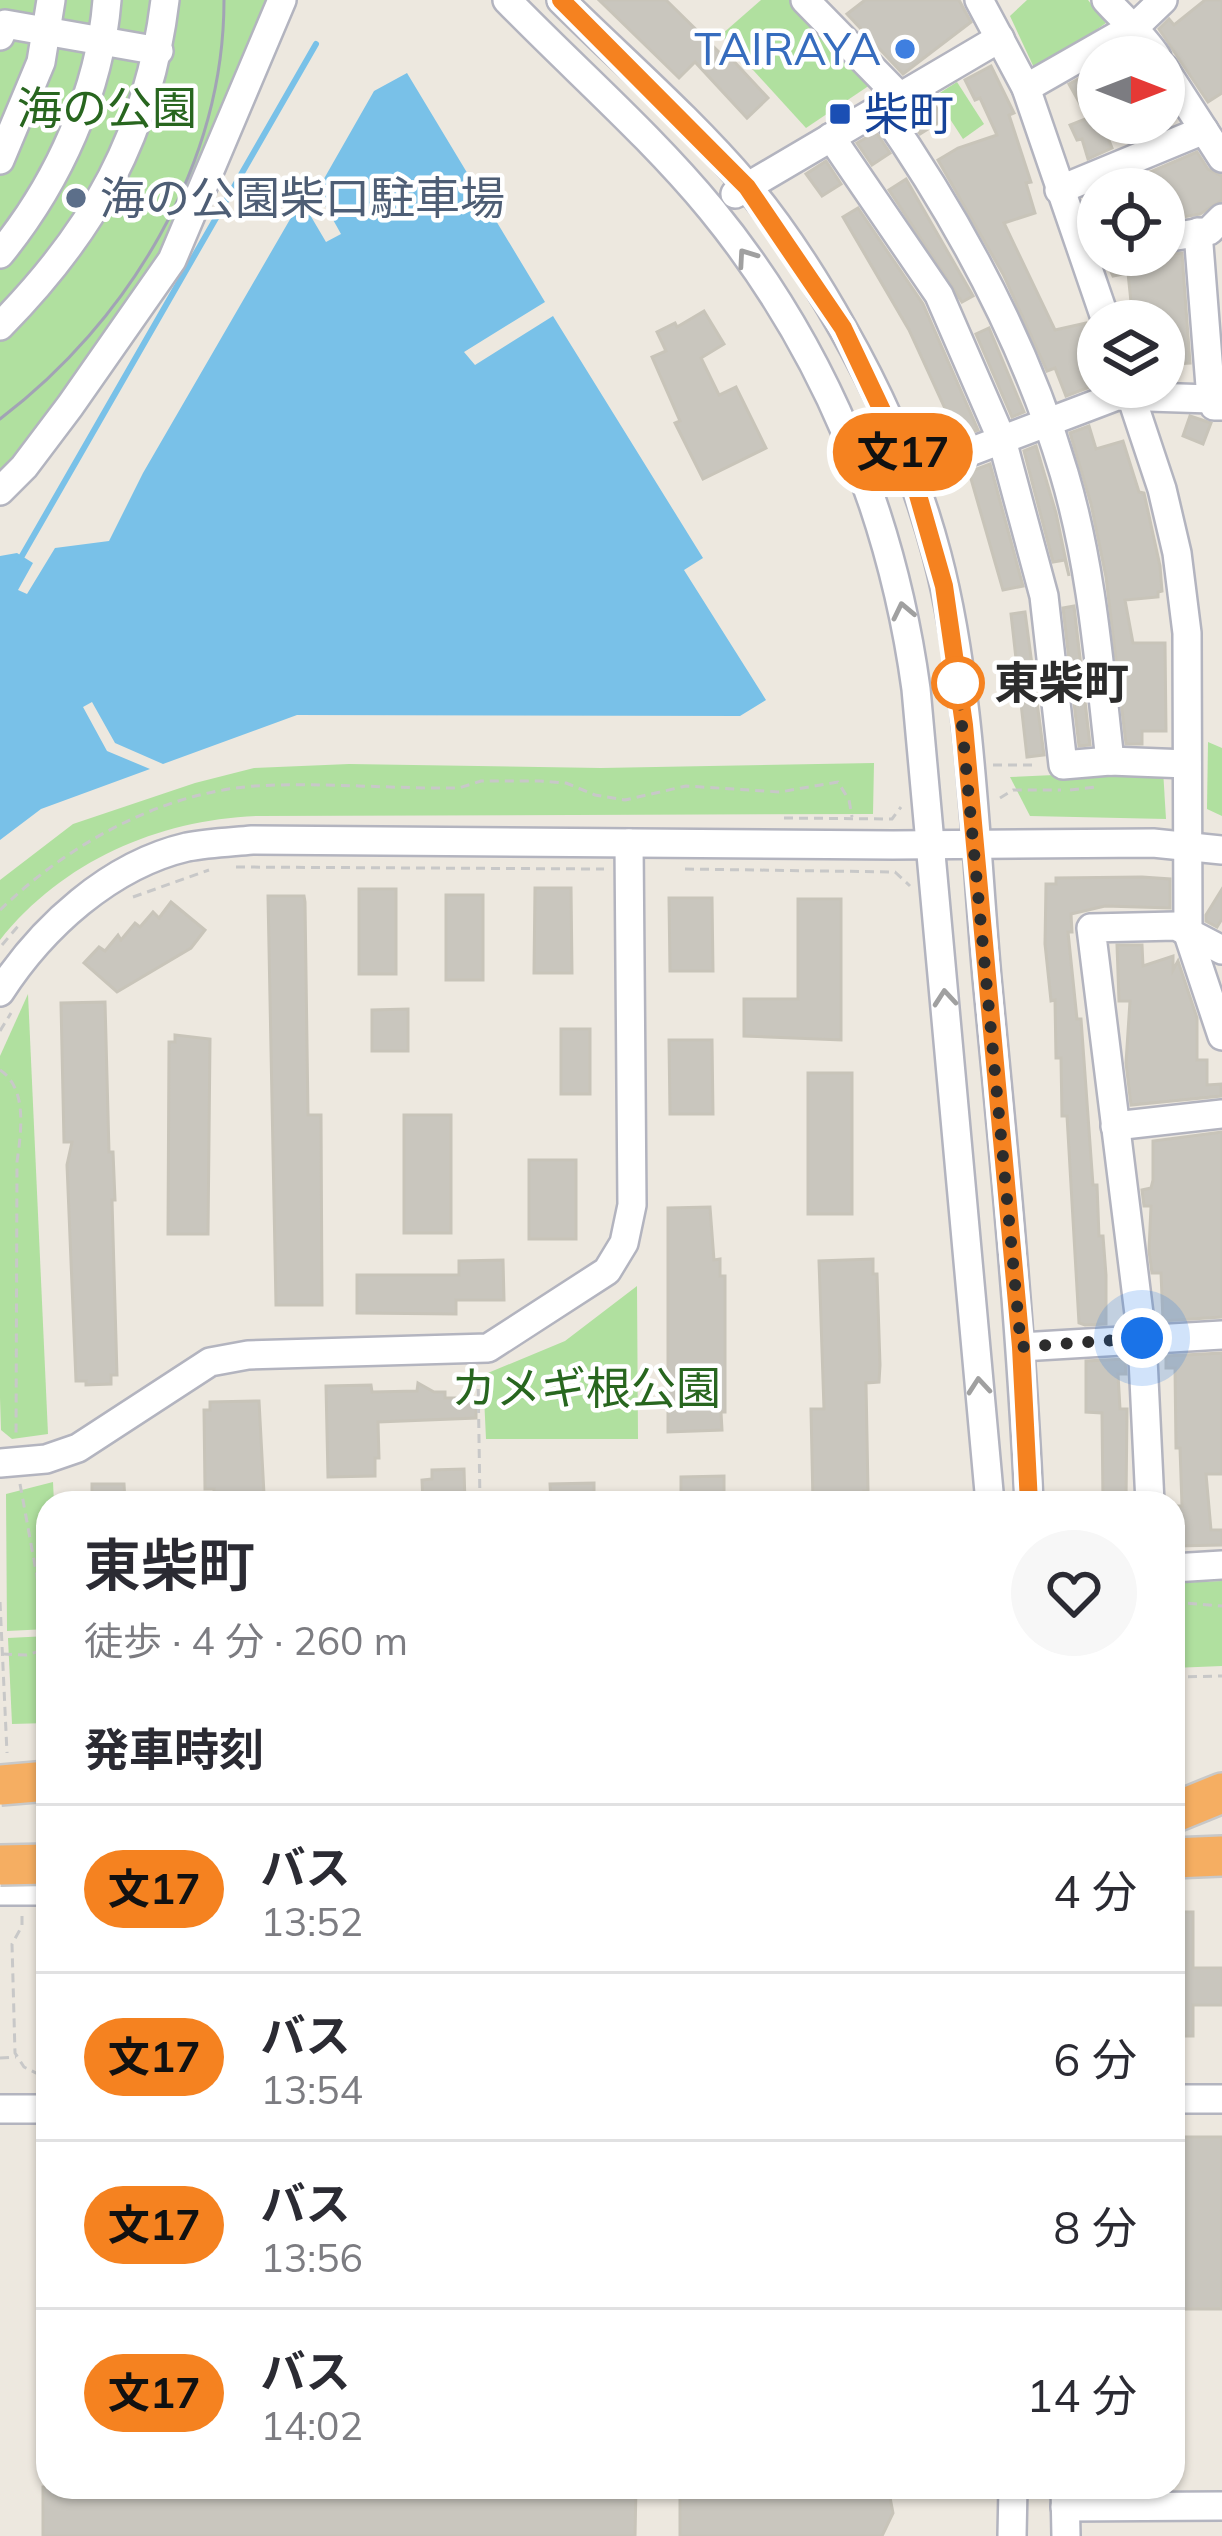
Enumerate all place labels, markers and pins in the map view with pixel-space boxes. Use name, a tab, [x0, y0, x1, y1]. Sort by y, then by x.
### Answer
place label: TAIRAYA	[694, 20, 881, 76]
marker: TAIRAYA	[892, 36, 918, 62]
place label: 柴町	[864, 85, 954, 141]
marker: 柴町	[827, 101, 853, 127]
place label: 海の公園柴口駐車場	[100, 169, 505, 225]
marker: 海の公園柴口駐車場	[63, 185, 89, 211]
place label: 東柴町	[994, 654, 1129, 710]
marker: 東柴町	[933, 658, 983, 708]

